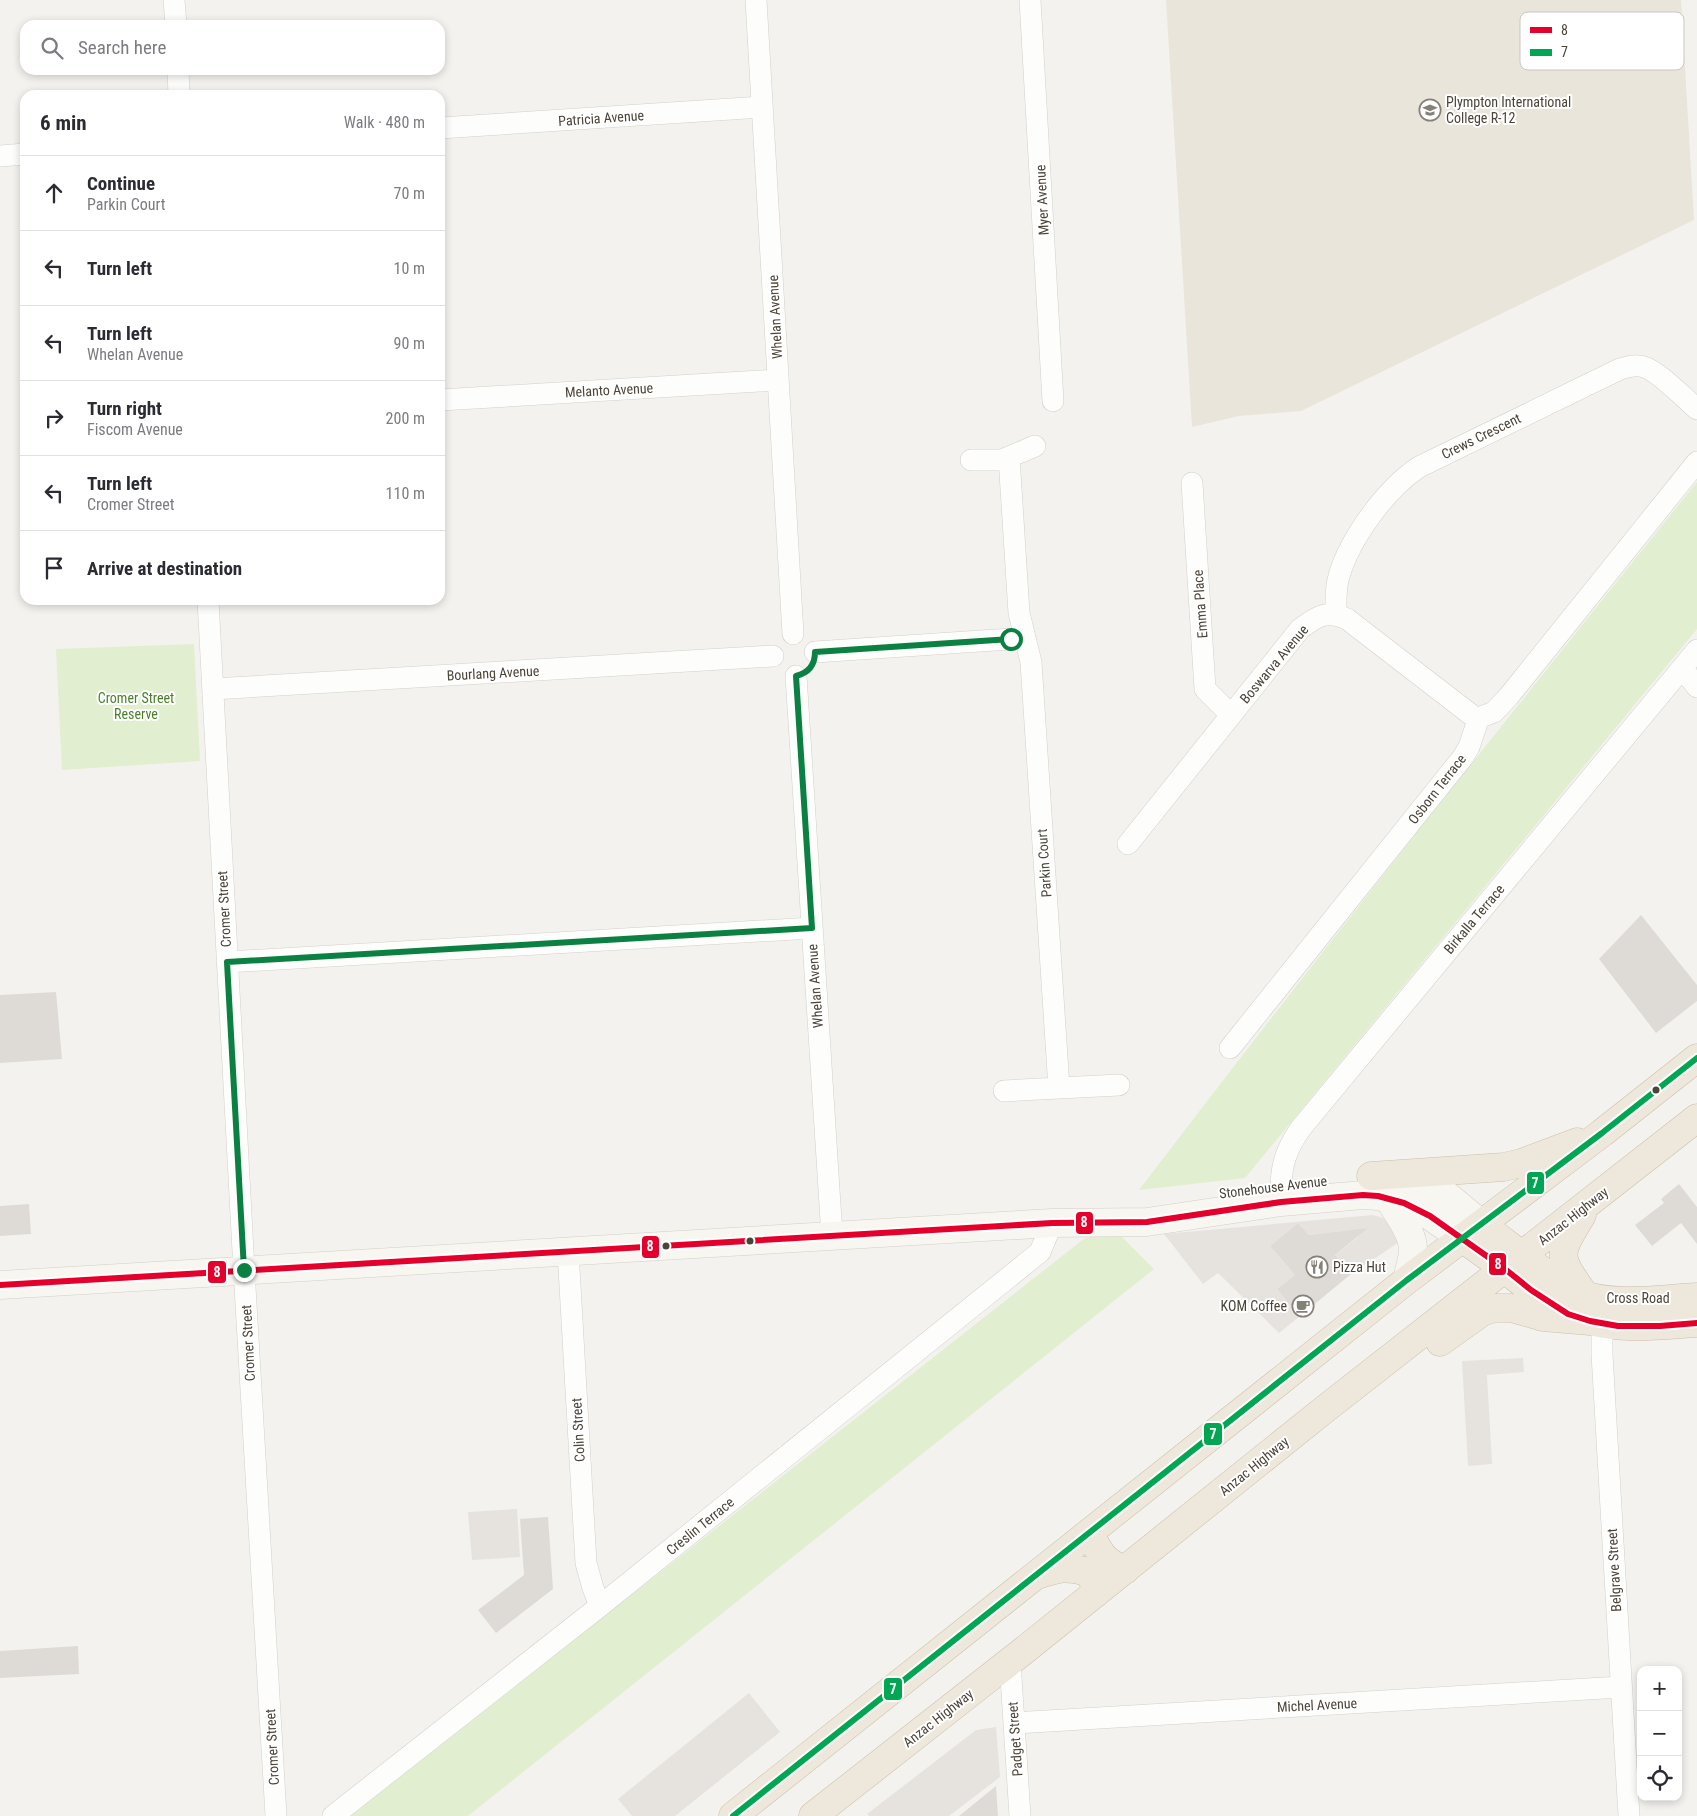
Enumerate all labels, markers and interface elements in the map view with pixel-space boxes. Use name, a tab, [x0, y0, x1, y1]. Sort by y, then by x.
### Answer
legend	[1520, 12, 1684, 70]
search box	[20, 20, 445, 75]
text: 8	[1561, 22, 1568, 38]
icon: search	[38, 34, 66, 62]
text: Search here	[78, 36, 166, 59]
text: 7	[1561, 44, 1568, 60]
place label: Plympton International College R-12	[1446, 94, 1571, 126]
school or university icon: Plympton International College R-12	[1418, 98, 1442, 122]
street label: Patricia Avenue	[558, 107, 645, 129]
text: 6 min	[40, 111, 87, 135]
text: Walk · 480 m	[344, 113, 425, 132]
street label: Myer Avenue	[1032, 164, 1052, 236]
text: Continue	[87, 172, 155, 195]
icon: ahead	[40, 179, 68, 207]
text: 70 m	[393, 184, 425, 203]
text: Parkin Court	[87, 195, 165, 214]
icon: left	[40, 254, 68, 282]
text: Turn left	[87, 257, 152, 280]
text: 10 m	[393, 259, 425, 278]
street label: Whelan Avenue	[765, 274, 785, 359]
text: Turn left	[87, 322, 152, 345]
icon: left	[40, 329, 68, 357]
text: 90 m	[393, 334, 425, 353]
text: Whelan Avenue	[87, 345, 183, 364]
street label: Melanto Avenue	[564, 380, 654, 400]
text: Turn right	[87, 397, 162, 420]
icon: right	[40, 404, 68, 432]
text: 200 m	[386, 409, 425, 428]
street label: Crews Crescent	[1439, 410, 1523, 462]
text: Fiscom Avenue	[87, 420, 183, 439]
text: Turn left	[87, 472, 152, 495]
icon: left	[40, 479, 68, 507]
text: 110 m	[386, 484, 425, 503]
text: Cromer Street	[87, 495, 174, 514]
icon: arrive	[40, 554, 68, 582]
text: Arrive at destination	[87, 557, 242, 580]
street label: Emma Place	[1190, 569, 1210, 639]
street label: Boswarva Avenue	[1237, 621, 1312, 706]
route start	[1000, 628, 1023, 651]
street label: Bourlang Avenue	[446, 663, 540, 683]
park label: Cromer Street Reserve	[98, 690, 174, 722]
street label: Osborn Terrace	[1405, 751, 1469, 827]
street label: Parkin Court	[1034, 828, 1054, 898]
street label: Cromer Street	[214, 870, 234, 948]
street label: Birkalla Terrace	[1440, 881, 1508, 957]
street label: Whelan Avenue	[804, 943, 826, 1029]
unlabelled marker	[1651, 1085, 1661, 1095]
line badge: 7	[1526, 1171, 1545, 1195]
street label: Stonehouse Avenue	[1218, 1172, 1328, 1202]
text: 7	[1531, 1175, 1539, 1191]
street label: Anzac Highway	[1535, 1184, 1611, 1248]
line badge: 8	[1075, 1211, 1094, 1235]
text: 8	[1080, 1214, 1088, 1230]
line badge: 8	[641, 1235, 660, 1259]
unlabelled marker	[745, 1236, 755, 1246]
text: 8	[646, 1238, 654, 1254]
unlabelled marker	[661, 1241, 671, 1251]
line badge: 8	[1488, 1252, 1507, 1276]
restaurant icon: Pizza Hut	[1305, 1255, 1329, 1279]
text: 8	[1494, 1256, 1502, 1272]
route end	[233, 1259, 256, 1282]
place label: Pizza Hut	[1333, 1259, 1386, 1275]
line badge: 8	[207, 1260, 227, 1284]
text: 8	[213, 1264, 221, 1280]
street label: Cross Road	[1606, 1290, 1670, 1306]
cafe icon: KOM Coffee	[1291, 1294, 1315, 1318]
place label: KOM Coffee	[1221, 1298, 1287, 1314]
street label: Cromer Street	[238, 1304, 258, 1382]
street label: Colin Street	[568, 1398, 588, 1462]
line badge: 7	[1203, 1422, 1223, 1446]
text: 7	[1209, 1426, 1217, 1442]
street label: Anzac Highway	[1216, 1433, 1292, 1499]
street label: Creslin Terrace	[663, 1494, 737, 1558]
street label: Belgrave Street	[1604, 1528, 1624, 1612]
map controls	[1637, 1666, 1682, 1801]
button: +	[1637, 1666, 1682, 1711]
line badge: 7	[883, 1677, 903, 1701]
text: 7	[889, 1681, 897, 1697]
street label: Anzac Highway	[900, 1686, 976, 1750]
street label: Michel Avenue	[1276, 1695, 1358, 1715]
street label: Padget Street	[1004, 1701, 1026, 1777]
street label: Cromer Street	[262, 1708, 282, 1786]
button: −	[1637, 1711, 1682, 1756]
button: locate	[1637, 1756, 1682, 1801]

